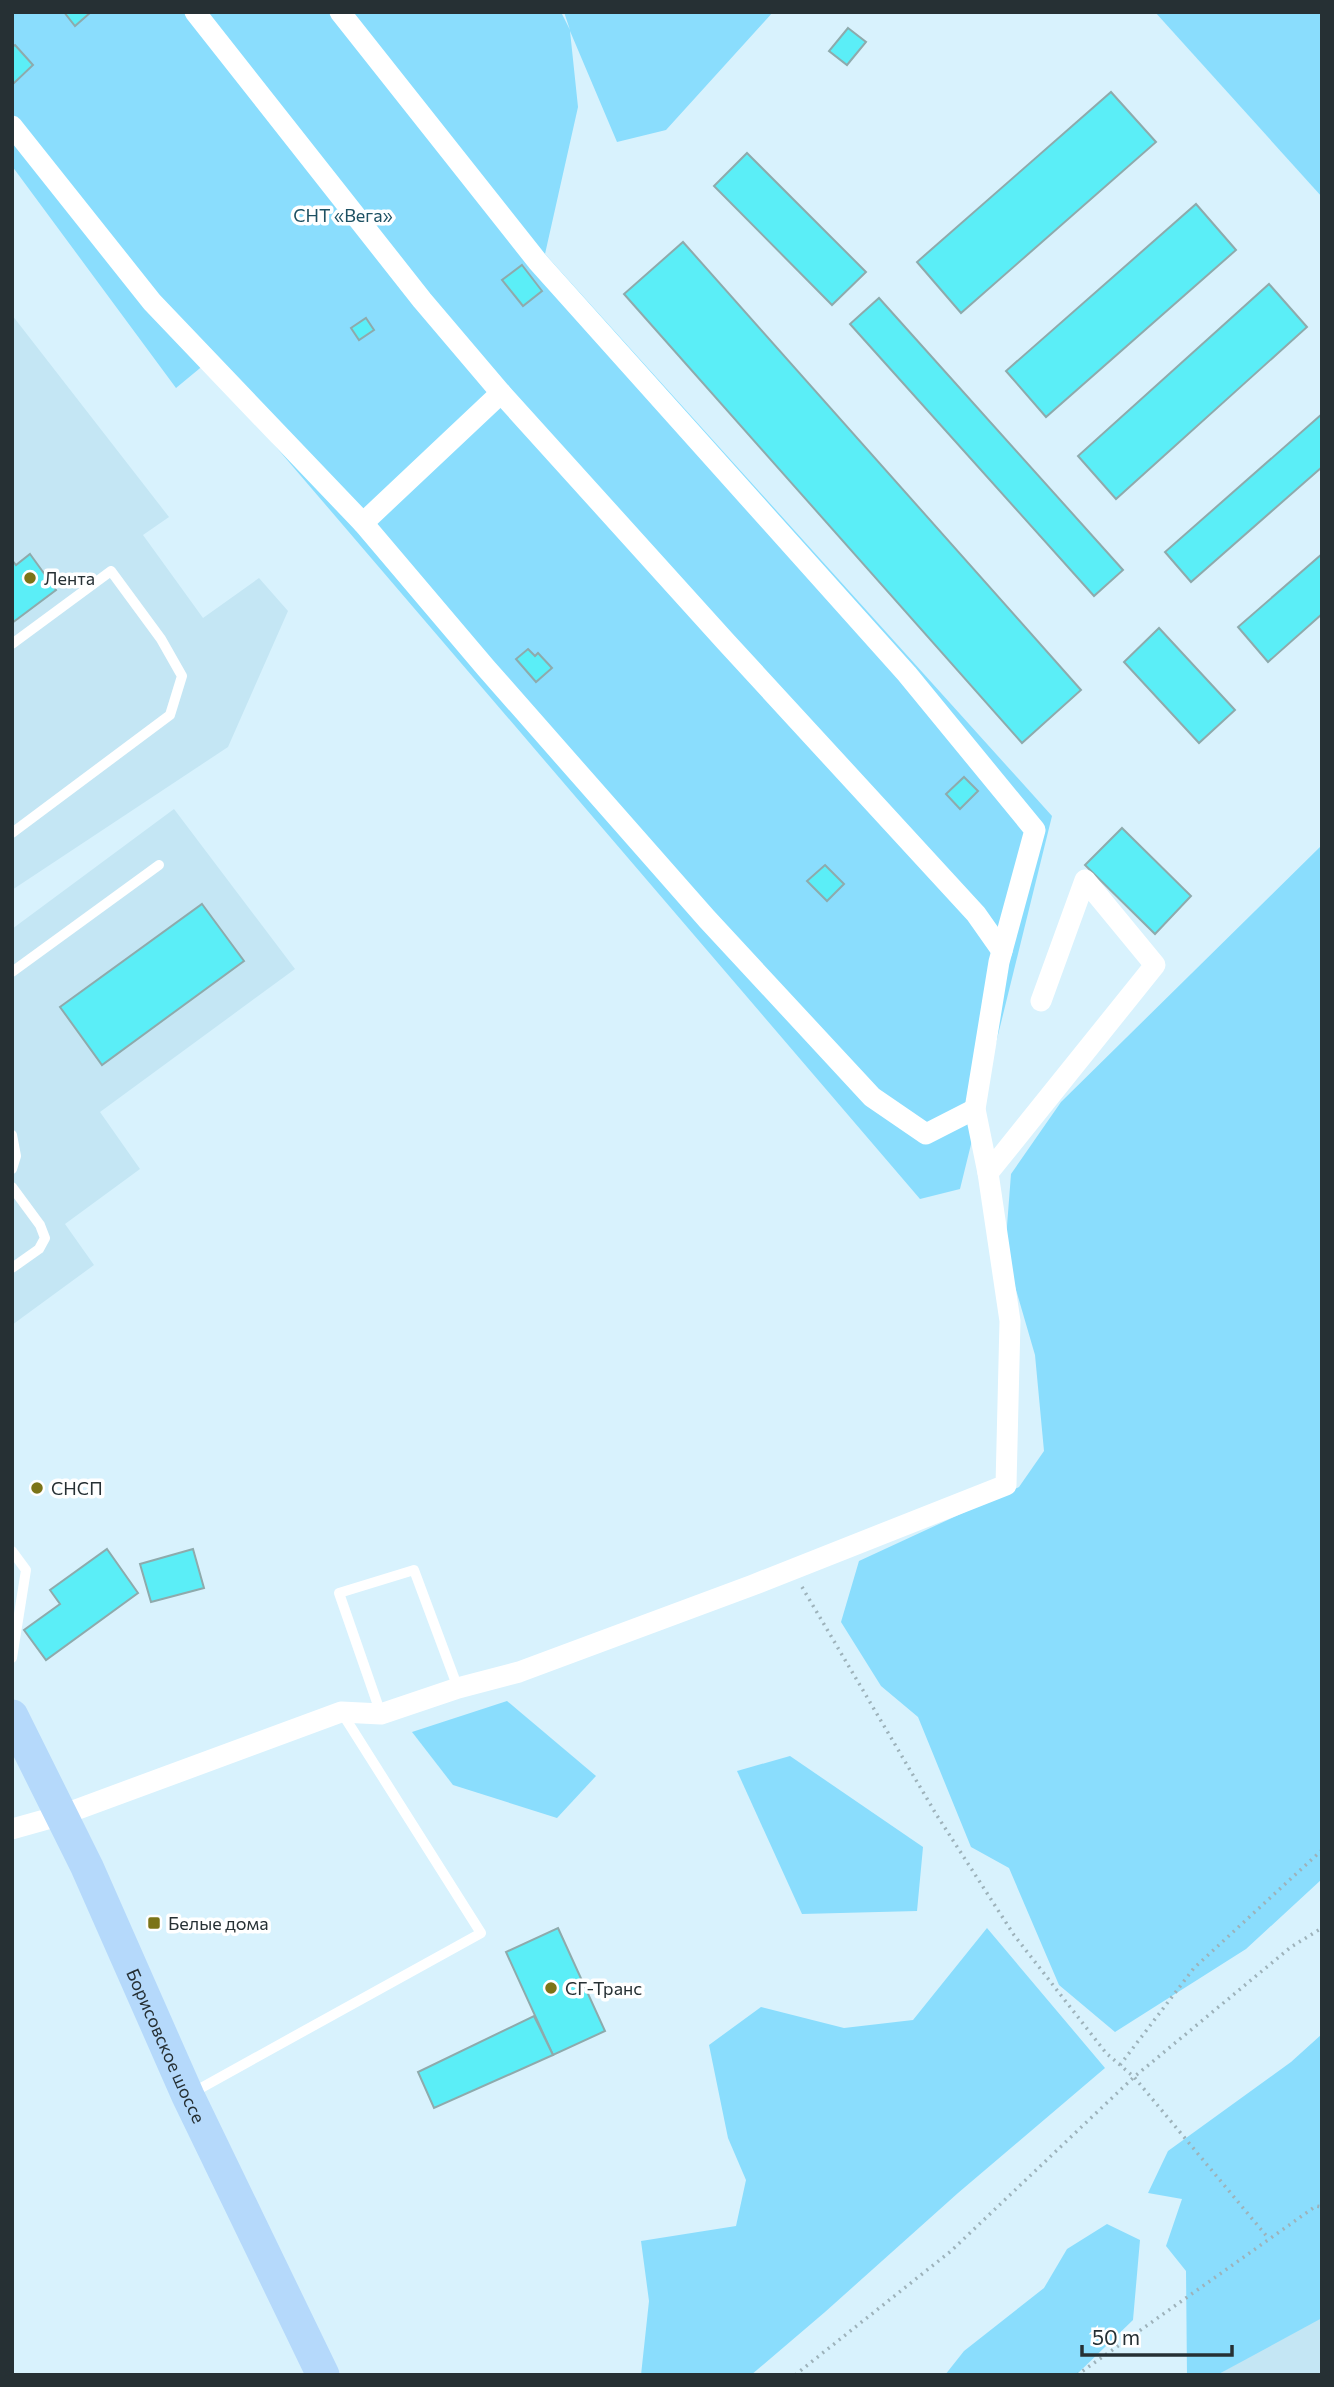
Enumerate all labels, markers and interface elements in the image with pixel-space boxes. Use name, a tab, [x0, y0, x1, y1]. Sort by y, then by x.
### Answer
park label: СНТ «Вега»	[293, 204, 393, 226]
place label: Лента	[44, 567, 95, 589]
marker: Лента	[22, 570, 38, 586]
place label: СНСП	[51, 1477, 103, 1499]
marker: СНСП	[29, 1480, 45, 1496]
place label: Белые дома	[168, 1912, 269, 1934]
marker: Белые дома	[146, 1915, 162, 1931]
street label: Борисовское шоссе	[122, 1965, 210, 2127]
place label: СГ-Транс	[565, 1977, 642, 1999]
marker: СГ-Транс	[543, 1980, 559, 1996]
scale bar	[1082, 2314, 1232, 2358]
text: 50 m	[1092, 2324, 1140, 2349]

